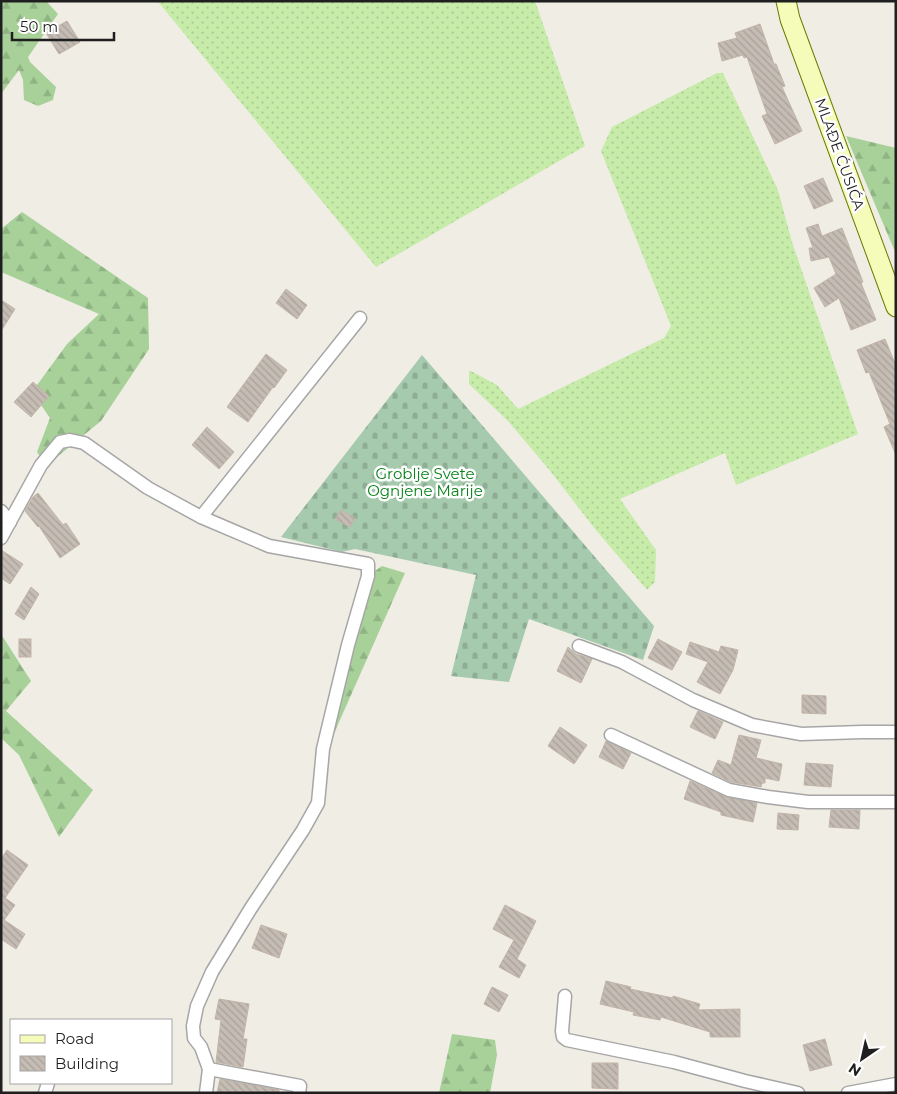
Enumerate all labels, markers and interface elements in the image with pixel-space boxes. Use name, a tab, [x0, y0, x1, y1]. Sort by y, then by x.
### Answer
scale bar	[12, 10, 115, 42]
text: 50 m	[20, 17, 58, 36]
street label: MLAĐE ĆUSIĆA	[811, 95, 869, 213]
park label: Groblje Svete Ognjene Marije	[367, 464, 483, 500]
legend	[10, 1019, 172, 1084]
text: Road	[55, 1029, 94, 1048]
north arrow	[837, 1034, 887, 1084]
text: Building	[55, 1054, 119, 1073]
text: N	[845, 1059, 864, 1080]

